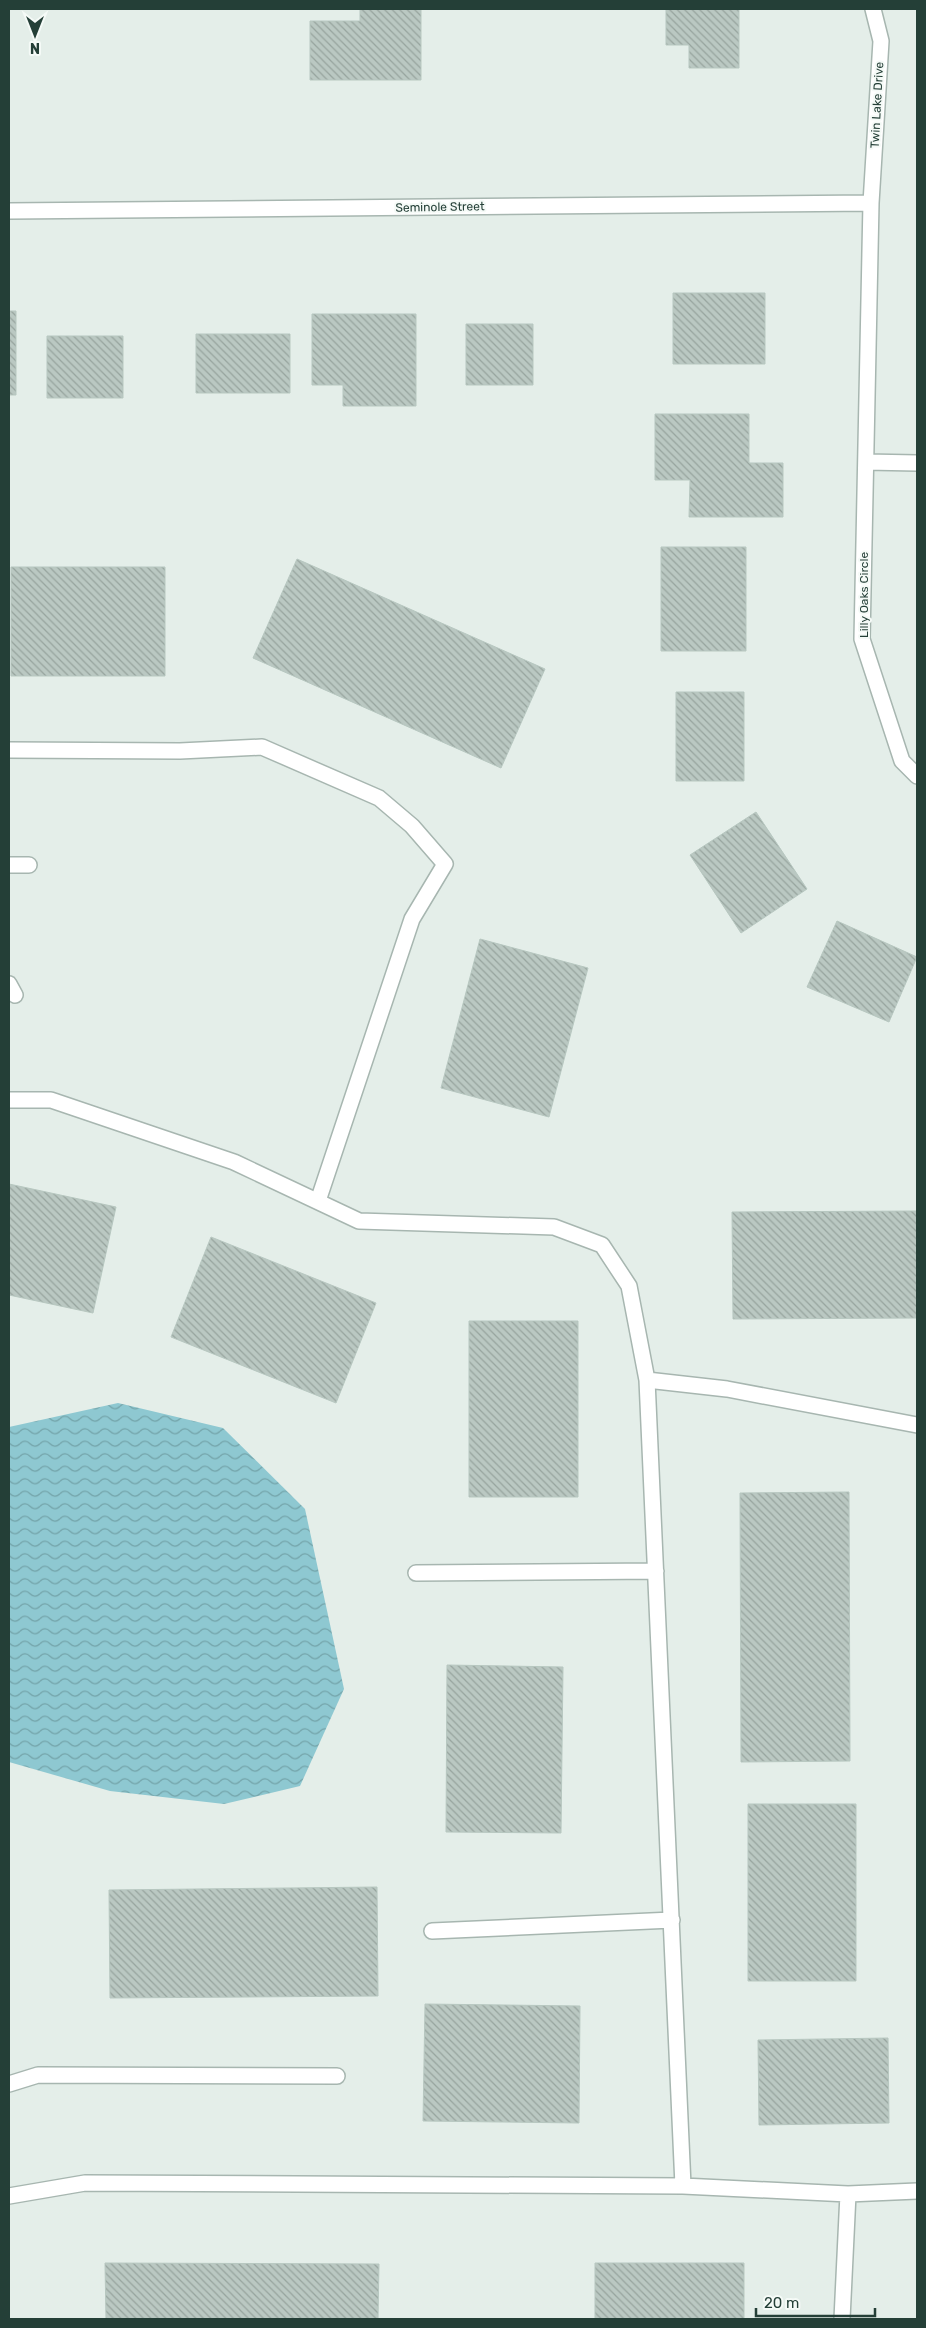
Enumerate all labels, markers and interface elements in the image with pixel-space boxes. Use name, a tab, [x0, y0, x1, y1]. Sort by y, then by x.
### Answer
north arrow	[10, 10, 60, 60]
text: N	[30, 39, 40, 56]
street label: Twin Lake Drive	[868, 61, 886, 149]
street label: Seminole Street	[395, 199, 485, 215]
street label: Lilly Oaks Circle	[857, 552, 871, 638]
scale bar	[756, 2286, 875, 2318]
text: 20 m	[764, 2294, 799, 2312]

